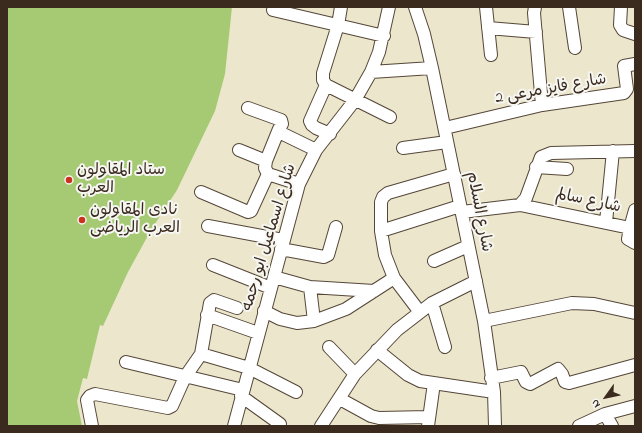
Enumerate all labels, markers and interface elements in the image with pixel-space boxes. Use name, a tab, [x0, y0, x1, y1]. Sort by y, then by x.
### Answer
street label: شارع فايز مرعى 2	[494, 71, 608, 109]
place label: ستاد المقاولون العرب	[77, 161, 165, 199]
street label: شارع اسماعيل ابو رحمه	[238, 162, 302, 314]
street label: شارع السلام	[461, 170, 495, 254]
marker: ستاد المقاولون العرب	[64, 175, 74, 185]
street label: شارع سالم	[554, 186, 622, 218]
place label: نادى المقاولون العرب الرياضى	[90, 201, 180, 239]
marker: نادى المقاولون العرب الرياضى	[77, 215, 87, 225]
north arrow	[586, 377, 626, 417]
text: N	[587, 396, 605, 411]

